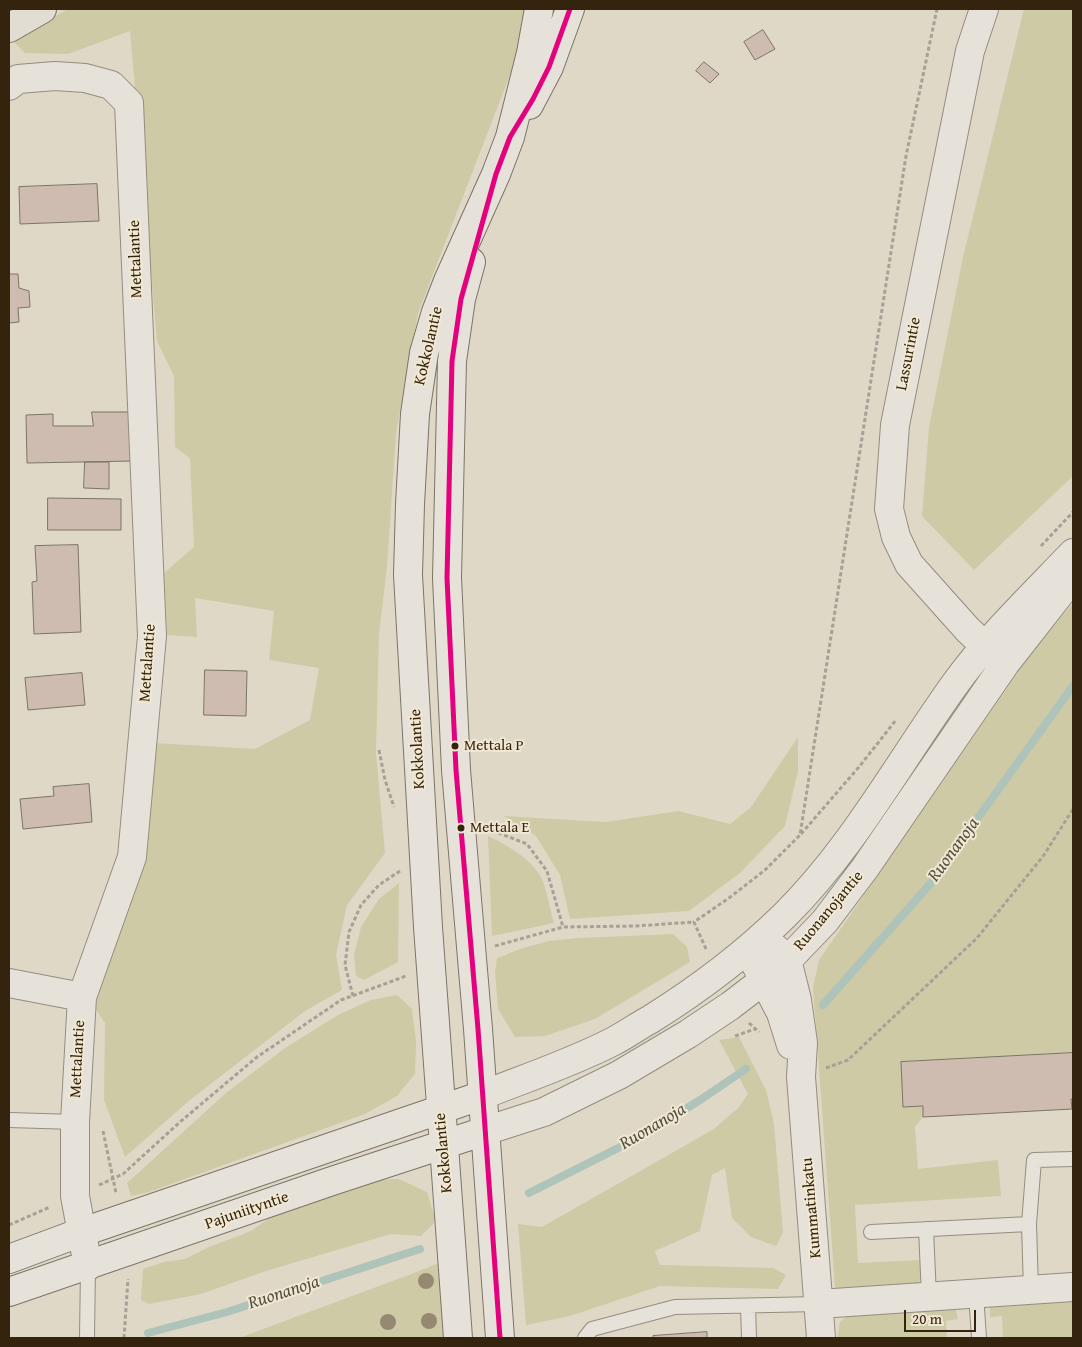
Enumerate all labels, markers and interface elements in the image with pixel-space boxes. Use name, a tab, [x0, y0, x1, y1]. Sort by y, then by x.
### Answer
street label: Mettalantie	[125, 220, 147, 298]
street label: Kokkolantie	[411, 305, 447, 387]
street label: Lassurintie	[892, 316, 926, 392]
street label: Mettalantie	[136, 623, 160, 703]
street label: Kokkolantie	[406, 708, 430, 790]
place label: Mettala P	[464, 737, 524, 755]
marker: Mettala P	[450, 741, 460, 751]
water label: Ruonanoja	[924, 814, 984, 886]
place label: Mettala E	[470, 819, 529, 837]
marker: Mettala E	[456, 823, 466, 833]
street label: Ruonanojantie	[790, 867, 868, 955]
street label: Mettalantie	[66, 1019, 90, 1099]
water label: Ruonanoja	[616, 1099, 690, 1155]
street label: Kokkolantie	[431, 1112, 457, 1194]
street label: Kummatinkatu	[798, 1157, 826, 1259]
street label: Pajuniityntie	[203, 1188, 291, 1234]
water label: Ruonanoja	[246, 1271, 322, 1315]
scale bar	[907, 1300, 980, 1332]
text: 20 m	[912, 1308, 942, 1329]

